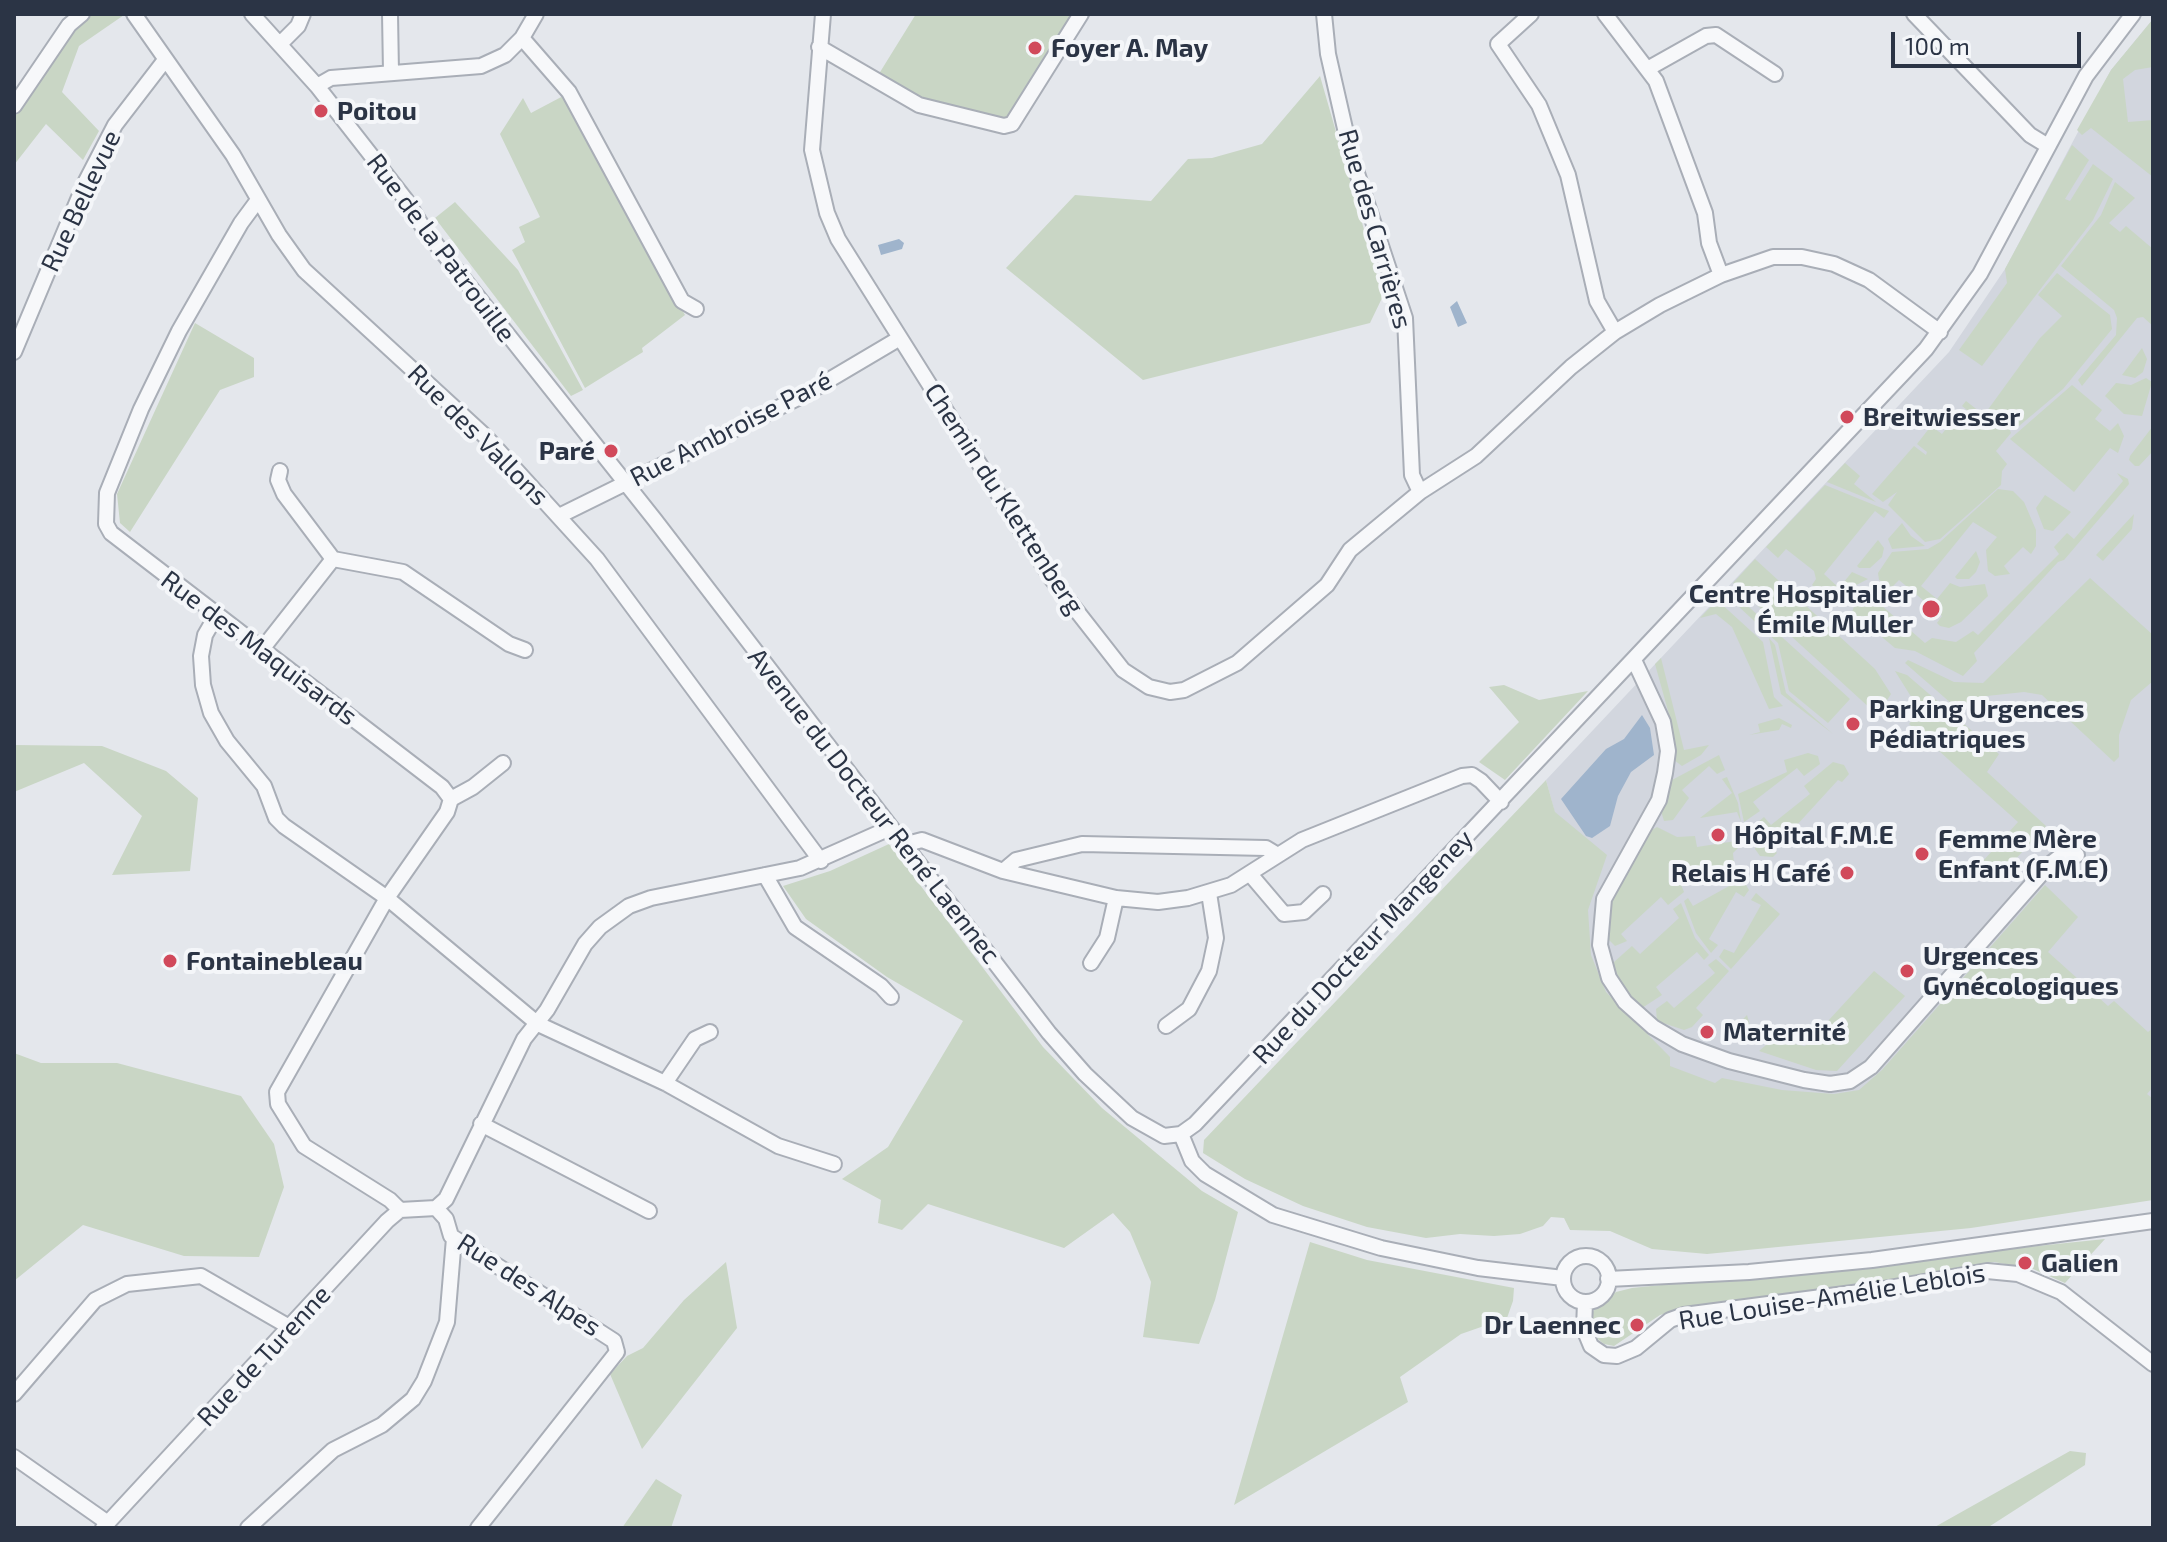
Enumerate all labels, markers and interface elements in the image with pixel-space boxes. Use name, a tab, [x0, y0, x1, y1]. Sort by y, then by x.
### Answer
scale bar	[1895, 16, 2085, 66]
text: 100 m	[1905, 31, 1970, 60]
place label: Foyer A. May	[1051, 32, 1208, 64]
marker: Foyer A. May	[1026, 39, 1044, 57]
place label: Poitou	[337, 95, 417, 127]
marker: Poitou	[312, 102, 330, 120]
street label: Rue Bellevue	[35, 125, 127, 277]
street label: Rue des Carrières	[1332, 126, 1418, 332]
street label: Rue de la Patrouille	[360, 148, 522, 348]
street label: Rue des Vallons	[401, 358, 555, 512]
street label: Rue Ambroise Paré	[625, 365, 837, 493]
street label: Chemin du Klettenberg	[918, 378, 1090, 620]
place label: Breitwiesser	[1863, 401, 2020, 433]
marker: Breitwiesser	[1838, 408, 1856, 426]
place label: Paré	[539, 435, 595, 467]
marker: Paré	[602, 442, 620, 460]
street label: Rue des Maquisards	[155, 564, 363, 732]
place label: Centre Hospitalier Émile Muller	[1689, 578, 1913, 640]
marker: Centre Hospitalier Émile Muller	[1920, 598, 1942, 620]
street label: Avenue du Docteur René Laennec	[741, 642, 1007, 970]
place label: Parking Urgences Pédiatriques	[1869, 693, 2085, 754]
marker: Parking Urgences Pédiatriques	[1844, 715, 1862, 733]
place label: Hôpital F.M.E	[1734, 819, 1894, 851]
street label: Rue du Docteur Mangeney	[1246, 823, 1480, 1071]
place label: Femme Mère Enfant (F.M.E)	[1938, 823, 2108, 884]
marker: Hôpital F.M.E	[1709, 826, 1727, 844]
marker: Femme Mère Enfant (F.M.E)	[1913, 845, 1931, 863]
place label: Relais H Café	[1671, 857, 1831, 889]
marker: Relais H Café	[1838, 864, 1856, 882]
place label: Urgences Gynécologiques	[1923, 940, 2119, 1002]
place label: Fontainebleau	[186, 945, 363, 977]
marker: Fontainebleau	[161, 952, 179, 970]
marker: Urgences Gynécologiques	[1898, 962, 1916, 980]
place label: Maternité	[1723, 1016, 1846, 1048]
marker: Maternité	[1698, 1023, 1716, 1041]
street label: Rue des Alpes	[451, 1227, 607, 1343]
place label: Galien	[2041, 1247, 2119, 1279]
marker: Galien	[2016, 1254, 2034, 1272]
street label: Rue Louise-Amélie Leblois	[1677, 1257, 1987, 1337]
street label: Rue de Turenne	[191, 1279, 337, 1433]
place label: Dr Laennec	[1484, 1309, 1621, 1341]
marker: Dr Laennec	[1628, 1316, 1646, 1334]

